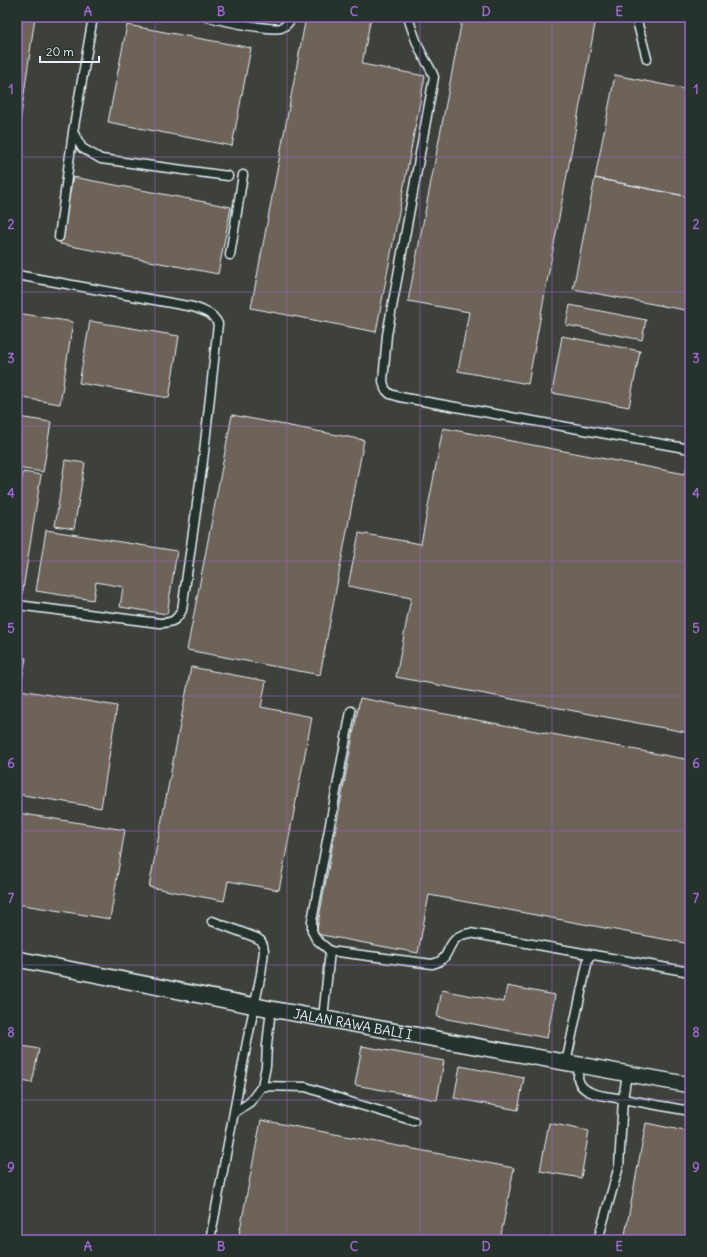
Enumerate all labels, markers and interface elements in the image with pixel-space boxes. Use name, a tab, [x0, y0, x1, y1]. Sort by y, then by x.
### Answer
text: A	[84, 3, 93, 20]
text: B	[217, 3, 226, 20]
text: C	[350, 3, 359, 20]
text: D	[481, 3, 491, 20]
text: E	[615, 3, 623, 20]
scale bar	[40, 38, 99, 64]
text: 20 m	[46, 44, 74, 59]
text: 1	[8, 81, 14, 98]
text: 1	[693, 81, 699, 98]
text: 2	[7, 216, 15, 233]
text: 2	[692, 216, 700, 233]
text: 3	[7, 350, 15, 367]
text: 3	[692, 350, 700, 367]
text: 4	[7, 485, 15, 502]
text: 4	[692, 485, 700, 502]
text: 5	[7, 620, 15, 637]
text: 5	[692, 620, 700, 637]
text: 6	[7, 755, 15, 772]
text: 6	[692, 755, 700, 772]
text: 7	[8, 890, 15, 907]
text: 7	[693, 890, 700, 907]
street label: JALAN RAWA BALI I	[292, 1005, 414, 1043]
text: 8	[7, 1024, 15, 1041]
text: 8	[692, 1024, 700, 1041]
text: 9	[7, 1159, 15, 1176]
text: 9	[692, 1159, 700, 1176]
text: A	[84, 1238, 93, 1255]
text: B	[217, 1238, 226, 1255]
text: C	[350, 1238, 359, 1255]
text: D	[481, 1238, 491, 1255]
text: E	[615, 1238, 623, 1255]

